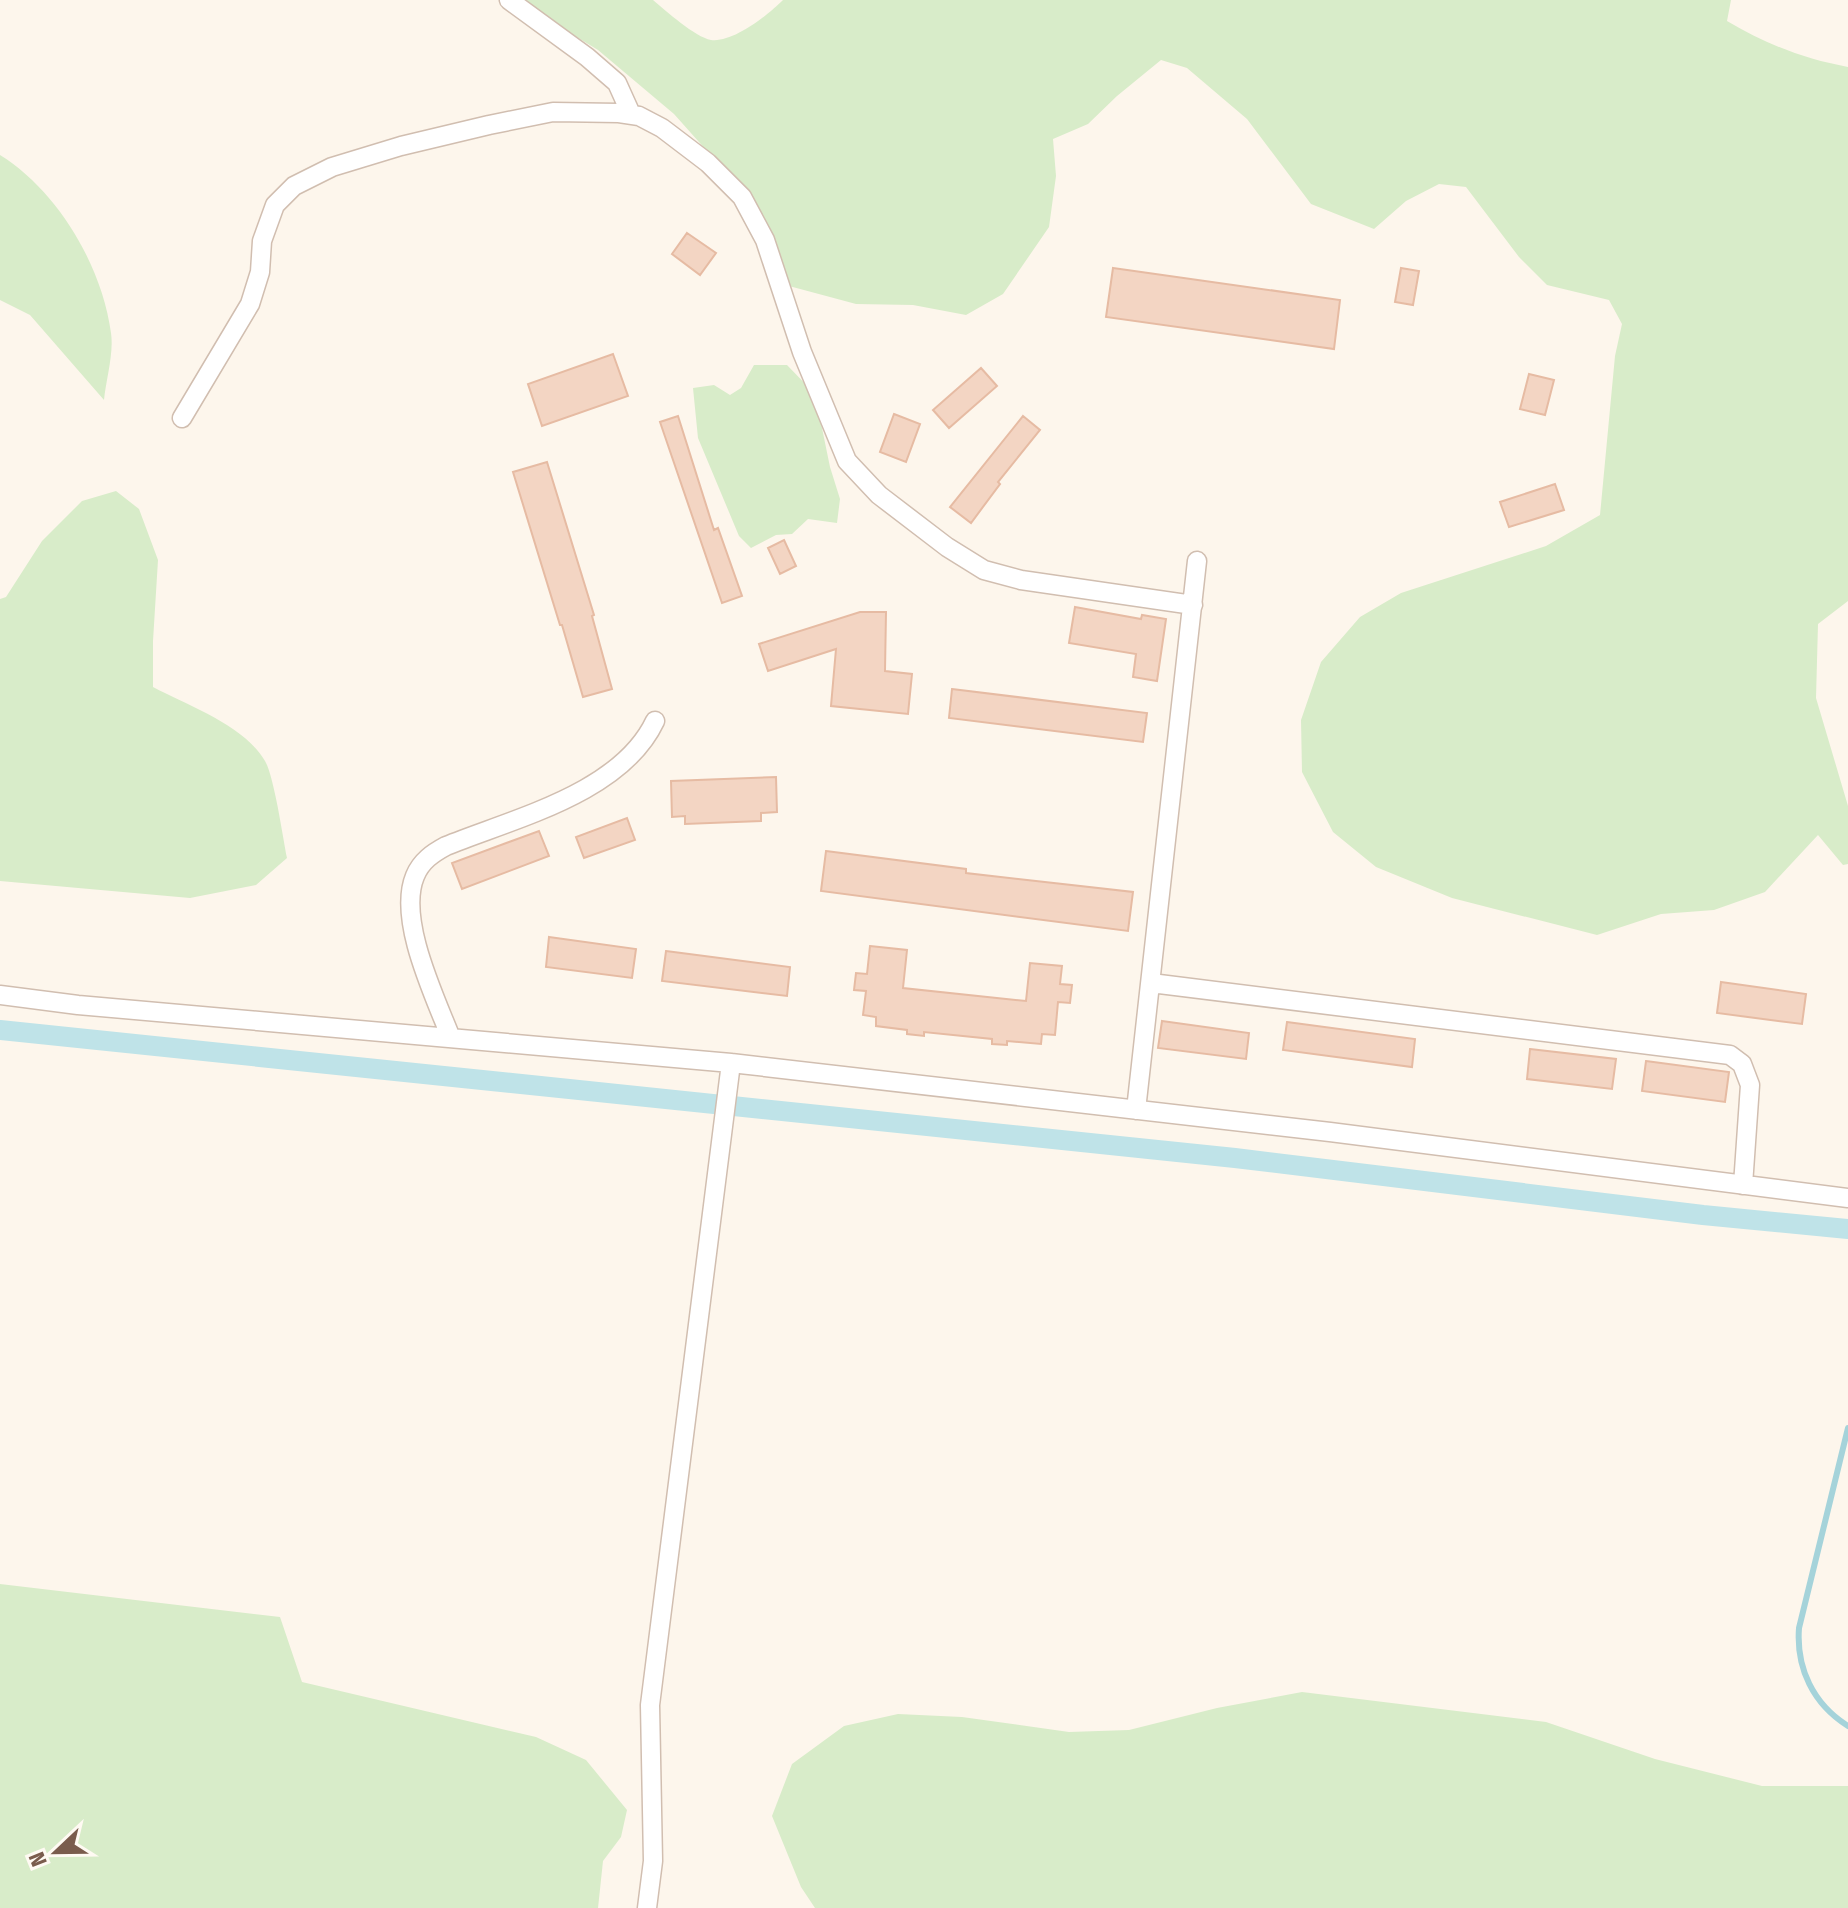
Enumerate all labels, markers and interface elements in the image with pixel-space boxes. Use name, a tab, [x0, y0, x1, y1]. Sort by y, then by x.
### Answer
north arrow	[16, 1812, 96, 1892]
text: N	[23, 1848, 53, 1870]

